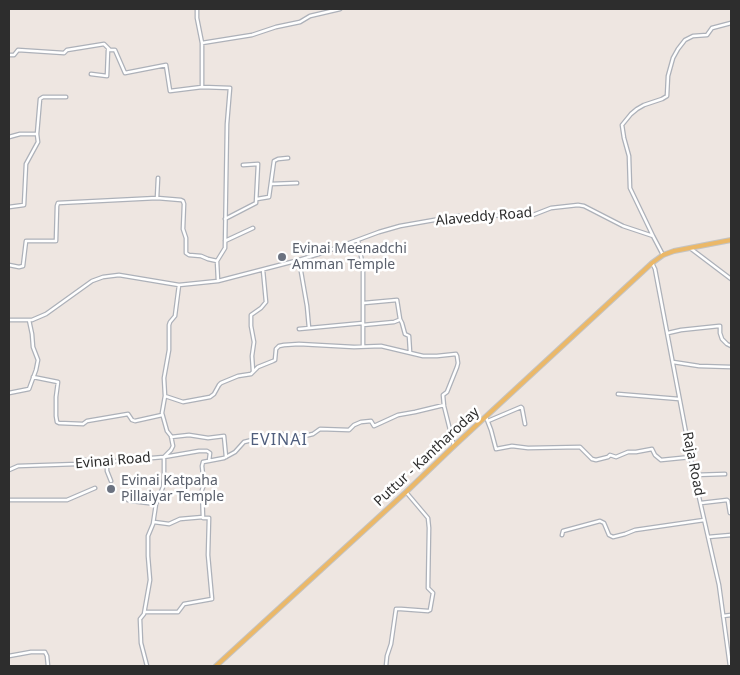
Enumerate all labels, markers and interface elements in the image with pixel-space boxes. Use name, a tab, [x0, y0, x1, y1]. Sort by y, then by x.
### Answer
street label: Alaveddy Road	[435, 204, 533, 230]
place label: Evinai Meenadchi Amman Temple	[292, 241, 407, 274]
marker: Evinai Meenadchi Amman Temple	[276, 251, 288, 263]
street label: Puttur - Kantharoday	[371, 404, 483, 510]
district label: EVINAI	[249, 430, 309, 450]
street label: Raja Road	[679, 430, 707, 498]
street label: Evinai Road	[74, 449, 152, 473]
place label: Evinai Katpaha Pillaiyar Temple	[121, 473, 224, 506]
marker: Evinai Katpaha Pillaiyar Temple	[105, 483, 117, 495]

